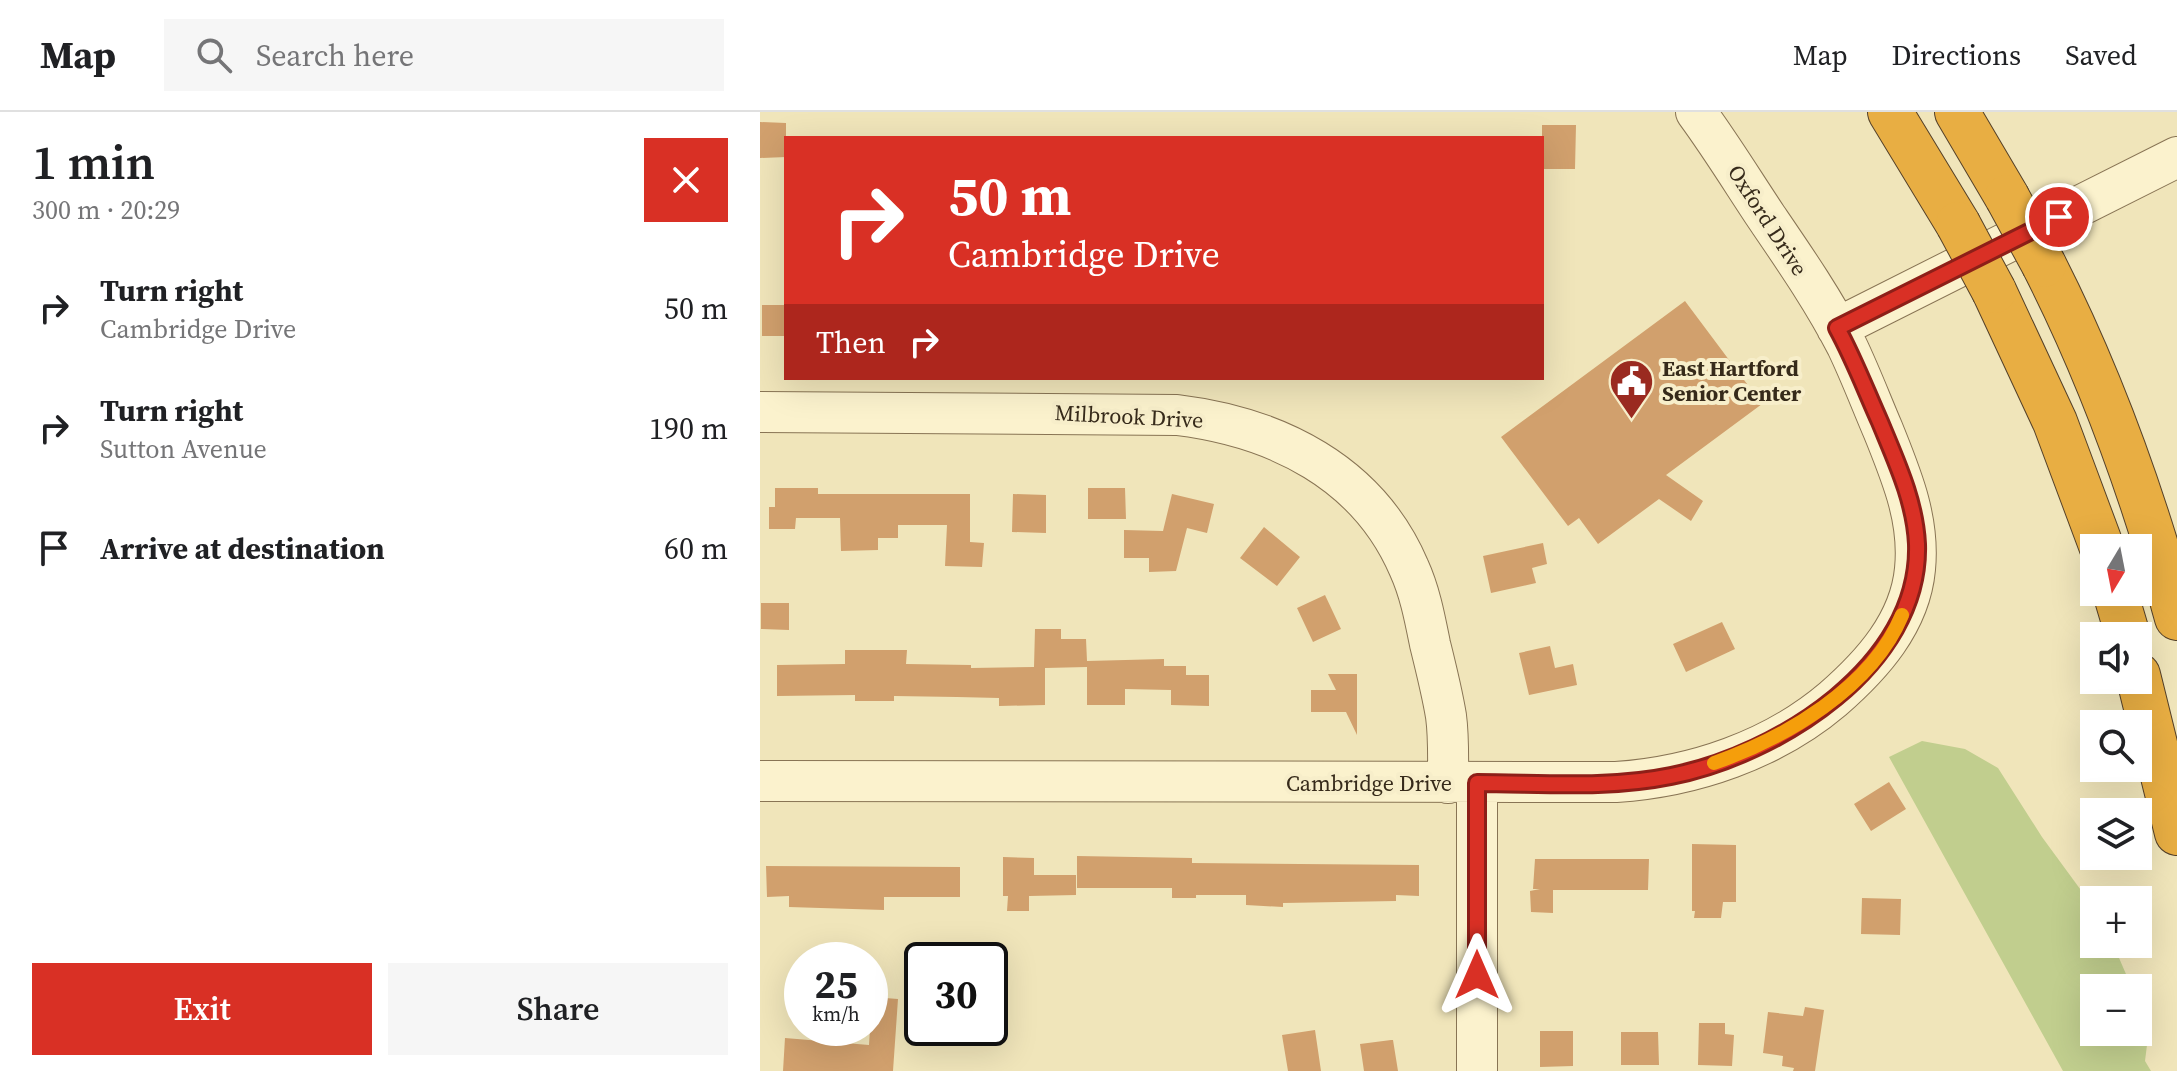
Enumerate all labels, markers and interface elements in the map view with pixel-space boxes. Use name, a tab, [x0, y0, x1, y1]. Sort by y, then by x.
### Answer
search box	[164, 19, 724, 91]
text: Map	[40, 29, 116, 81]
icon: search	[192, 33, 236, 77]
text: Search here	[256, 35, 414, 76]
text: Map	[1793, 36, 1848, 74]
text: Directions	[1892, 36, 2021, 74]
text: Saved	[2065, 36, 2137, 74]
text: 1 min	[32, 129, 155, 195]
button: close	[644, 138, 728, 222]
text: 50 m	[948, 157, 1071, 234]
street label: Oxford Drive	[1721, 159, 1815, 281]
icon: right	[816, 168, 920, 272]
pin	[2025, 183, 2093, 251]
text: 300 m · 20:29	[32, 192, 180, 228]
icon: arrive	[2037, 195, 2081, 239]
text: Cambridge Drive	[948, 230, 1220, 279]
text: Turn right	[100, 270, 243, 311]
icon: right	[32, 286, 76, 330]
text: 50 m	[664, 288, 728, 329]
text: Cambridge Drive	[100, 311, 296, 347]
icon: right	[902, 320, 946, 364]
text: Then	[816, 322, 886, 363]
place label: East Hartford Senior Center	[1662, 353, 1802, 408]
public building icon: East Hartford Senior Center	[1607, 357, 1655, 420]
text: Turn right	[100, 390, 243, 431]
street label: Milbrook Drive	[1054, 397, 1204, 435]
icon: right	[32, 406, 76, 450]
text: 190 m	[649, 408, 728, 449]
text: Sutton Avenue	[100, 431, 267, 467]
icon: arrive	[32, 526, 76, 570]
text: Arrive at destination	[100, 528, 385, 569]
text: 60 m	[664, 528, 728, 569]
north arrow	[2080, 534, 2152, 606]
map controls	[2080, 534, 2152, 1046]
button: sound	[2080, 622, 2152, 694]
button: search	[2080, 710, 2152, 782]
street label: Cambridge Drive	[1286, 768, 1452, 798]
button: layers	[2080, 798, 2152, 870]
button: +	[2080, 886, 2152, 958]
position arrow	[1435, 933, 1519, 1017]
speed limit sign: 30	[904, 942, 1008, 1046]
text: 25	[814, 957, 858, 1011]
button: Exit	[32, 963, 372, 1055]
button: Share	[388, 963, 728, 1055]
button: −	[2080, 974, 2152, 1046]
text: km/h	[812, 1000, 860, 1028]

